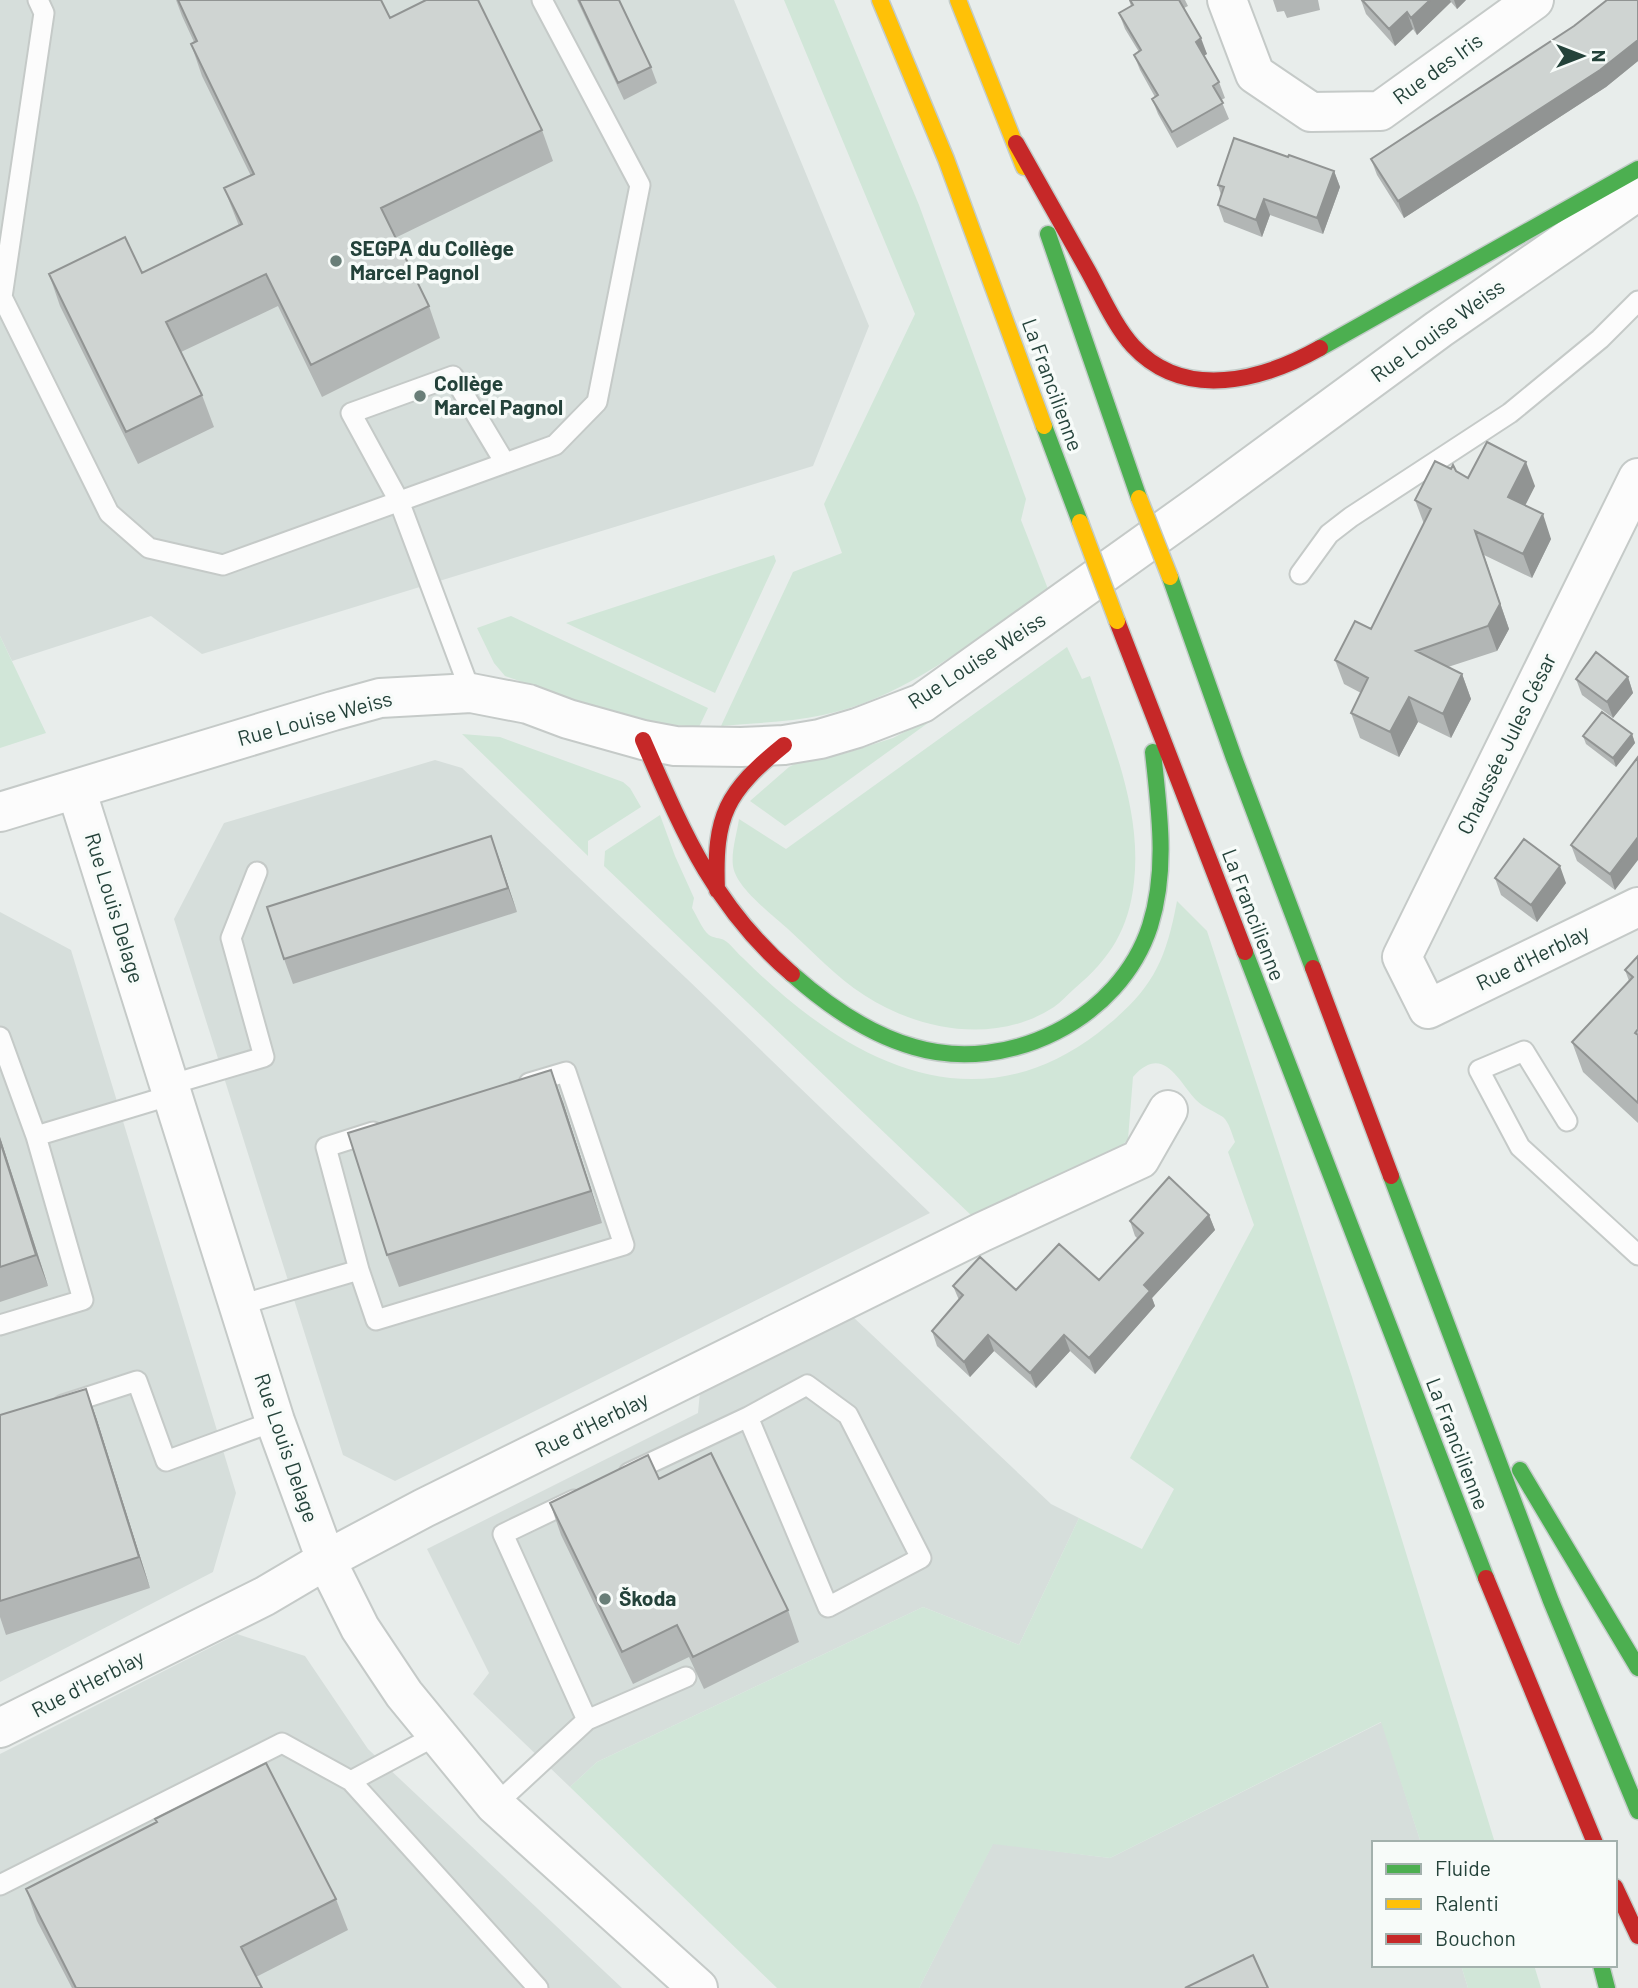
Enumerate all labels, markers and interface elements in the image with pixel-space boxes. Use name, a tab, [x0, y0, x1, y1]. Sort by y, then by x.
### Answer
north arrow	[1547, 21, 1617, 91]
street label: Rue des Iris	[1387, 27, 1487, 109]
text: N	[1588, 50, 1611, 62]
place label: SEGPA du Collège Marcel Pagnol	[350, 235, 514, 284]
marker: SEGPA du Collège Marcel Pagnol	[328, 253, 344, 269]
street label: Rue Louise Weiss	[1366, 273, 1509, 387]
street label: La Francilienne	[1018, 315, 1089, 454]
place label: Collège Marcel Pagnol	[434, 370, 563, 419]
marker: Collège Marcel Pagnol	[412, 388, 428, 404]
street label: Rue Louise Weiss	[903, 606, 1050, 713]
street label: Chaussée Jules César	[1451, 648, 1560, 838]
street label: Rue Louise Weiss	[235, 685, 395, 750]
street label: Rue Louis Delage	[81, 829, 150, 986]
street label: La Francilienne	[1218, 845, 1291, 984]
street label: Rue d'Herblay	[1472, 918, 1593, 995]
street label: Rue Louis Delage	[250, 1370, 325, 1525]
street label: La Francilienne	[1422, 1374, 1495, 1513]
street label: Rue d'Herblay	[531, 1385, 652, 1462]
place label: Škoda	[619, 1585, 676, 1610]
marker: Škoda	[597, 1591, 613, 1607]
street label: Rue d'Herblay	[27, 1643, 148, 1722]
legend	[1372, 1841, 1617, 1967]
text: Fluide	[1435, 1855, 1491, 1880]
text: Ralenti	[1435, 1890, 1499, 1915]
text: Bouchon	[1435, 1925, 1516, 1950]

